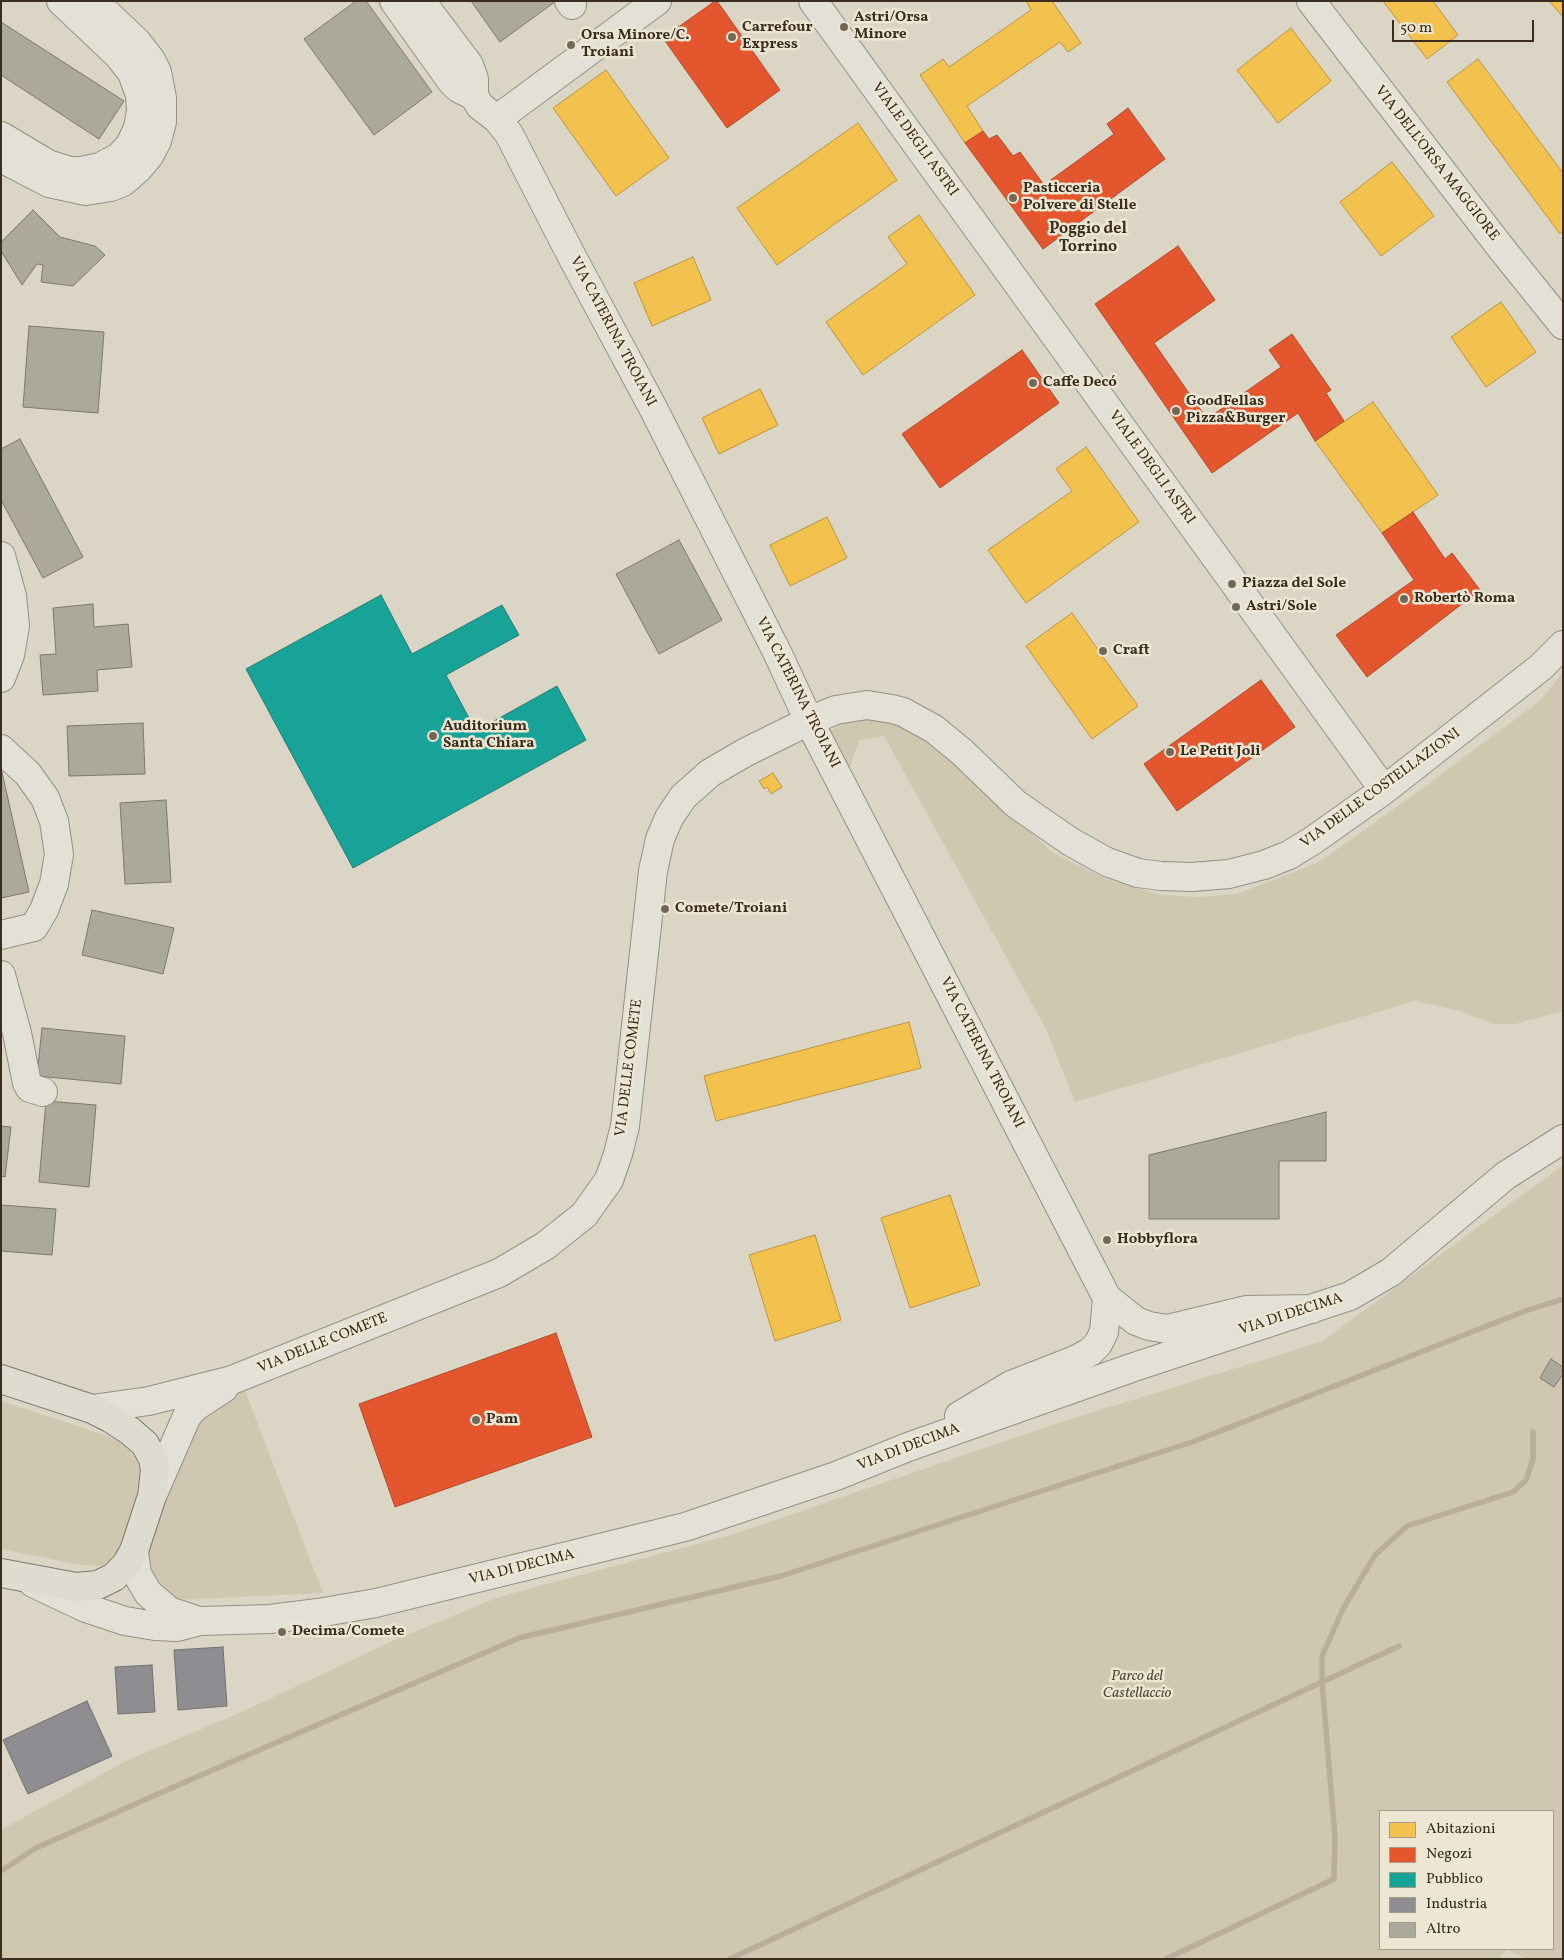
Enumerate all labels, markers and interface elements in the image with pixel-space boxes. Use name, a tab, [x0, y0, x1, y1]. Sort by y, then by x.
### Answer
place label: Astri/Orsa Minore	[854, 9, 928, 44]
scale bar	[1394, 10, 1536, 42]
text: 50 m	[1400, 18, 1432, 39]
place label: Carrefour Express	[742, 19, 812, 54]
marker: Astri/Orsa Minore	[838, 21, 850, 33]
place label: Orsa Minore/C. Troiani	[581, 27, 690, 62]
marker: Carrefour Express	[726, 31, 738, 43]
marker: Orsa Minore/C. Troiani	[565, 39, 577, 51]
street label: VIALE DEGLI ASTRI	[867, 80, 961, 200]
street label: VIA DELL'ORSA MAGGIORE	[1370, 83, 1502, 245]
place label: Pasticceria Polvere di Stelle	[1023, 180, 1136, 215]
marker: Pasticceria Polvere di Stelle	[1007, 192, 1019, 204]
district label: Poggio del Torrino	[1049, 220, 1127, 258]
street label: VIA CATERINA TROIANI	[565, 254, 659, 410]
place label: Caffe Decó	[1043, 374, 1117, 392]
marker: Caffe Decó	[1027, 377, 1039, 389]
place label: GoodFellas Pizza&Burger	[1186, 393, 1285, 428]
marker: GoodFellas Pizza&Burger	[1170, 405, 1182, 417]
street label: VIALE DEGLI ASTRI	[1104, 408, 1198, 528]
place label: Piazza del Sole	[1242, 575, 1346, 593]
marker: Piazza del Sole	[1226, 578, 1238, 590]
place label: Robertò Roma	[1414, 590, 1515, 608]
marker: Robertò Roma	[1398, 593, 1410, 605]
place label: Astri/Sole	[1246, 598, 1317, 616]
marker: Astri/Sole	[1230, 601, 1242, 613]
street label: VIA CATERINA TROIANI	[751, 614, 843, 772]
place label: Craft	[1113, 642, 1149, 660]
marker: Craft	[1097, 645, 1109, 657]
place label: Auditorium Santa Chiara	[443, 718, 534, 753]
street label: VIA DELLE COSTELLAZIONI	[1298, 725, 1464, 853]
marker: Auditorium Santa Chiara	[427, 730, 439, 742]
place label: Le Petit Joli	[1180, 743, 1261, 761]
marker: Le Petit Joli	[1164, 746, 1176, 758]
place label: Comete/Troiani	[675, 900, 787, 918]
marker: Comete/Troiani	[659, 903, 671, 915]
street label: VIA CATERINA TROIANI	[935, 974, 1027, 1132]
street label: VIA DELLE COMETE	[613, 998, 647, 1138]
place label: Hobbyflora	[1117, 1231, 1198, 1249]
marker: Hobbyflora	[1101, 1234, 1113, 1246]
street label: VIA DI DECIMA	[1237, 1290, 1345, 1340]
street label: VIA DELLE COMETE	[255, 1310, 391, 1378]
place label: Pam	[486, 1411, 518, 1429]
marker: Pam	[470, 1414, 482, 1426]
street label: VIA DI DECIMA	[855, 1420, 963, 1476]
street label: VIA DI DECIMA	[467, 1546, 577, 1590]
place label: Decima/Comete	[292, 1623, 405, 1641]
marker: Decima/Comete	[276, 1626, 288, 1638]
park label: Parco del Castellaccio	[1103, 1668, 1171, 1703]
legend	[1379, 1810, 1554, 1950]
text: Abitazioni	[1426, 1819, 1496, 1840]
text: Negozi	[1426, 1844, 1472, 1865]
text: Pubblico	[1426, 1869, 1483, 1890]
text: Industria	[1426, 1894, 1487, 1915]
text: Altro	[1426, 1919, 1461, 1940]

